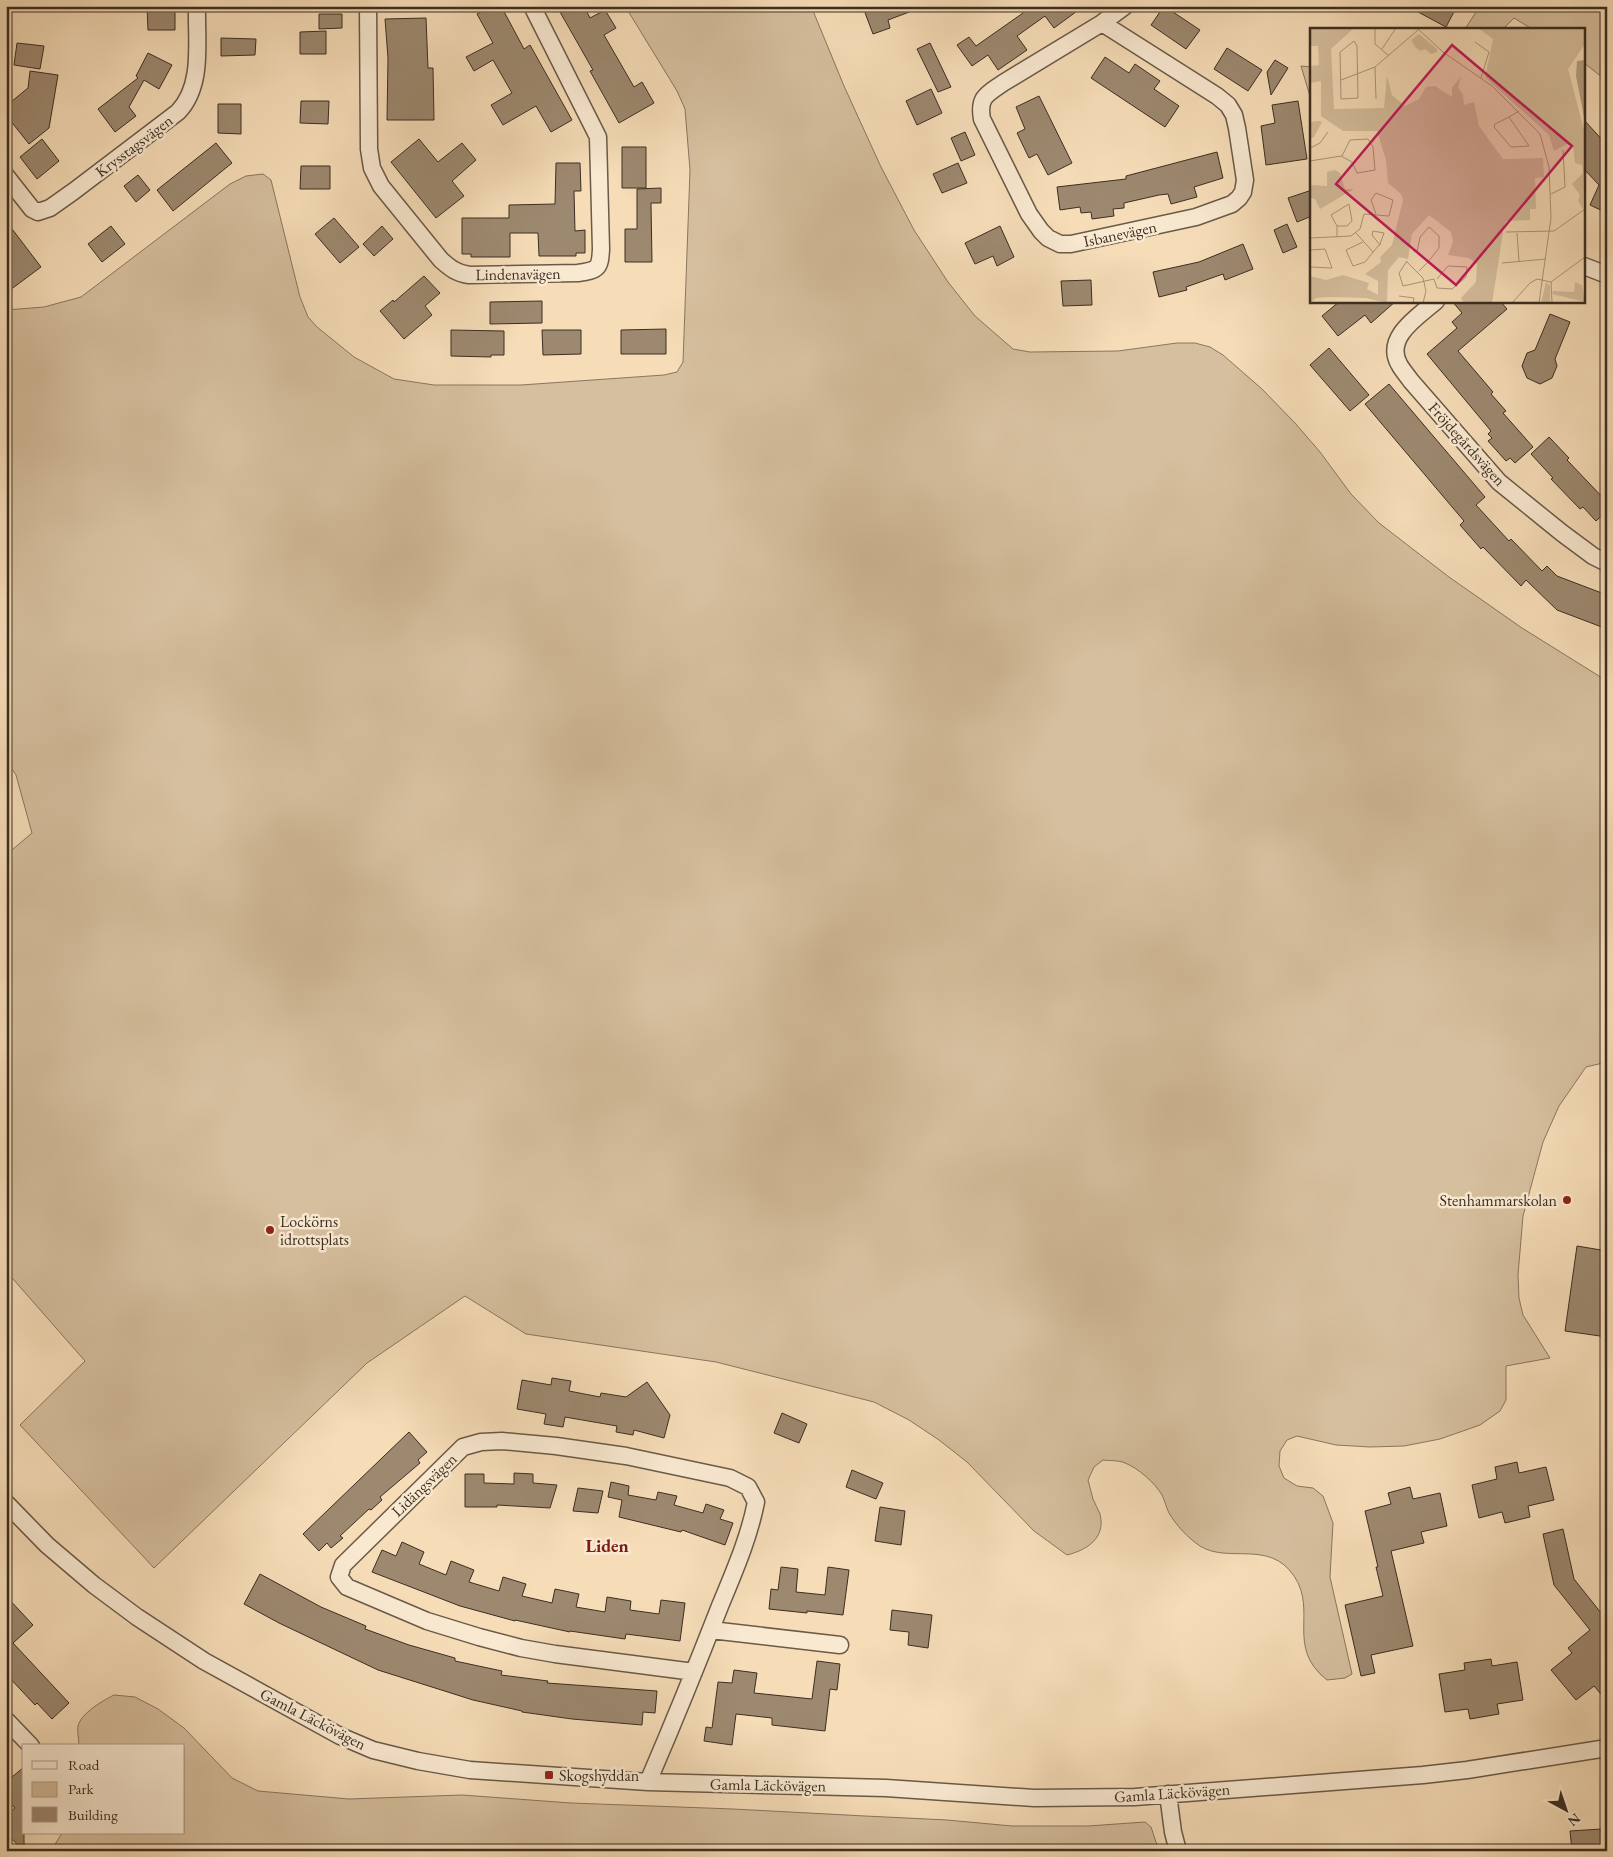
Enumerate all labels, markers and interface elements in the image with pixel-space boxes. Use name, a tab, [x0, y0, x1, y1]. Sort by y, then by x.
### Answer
inset map	[1310, 28, 1586, 302]
street label: Krysstagsvägen	[91, 110, 177, 182]
street label: Isbanevägen	[1081, 216, 1159, 252]
street label: Lindenavägen	[475, 263, 561, 285]
street label: Fröjdegårdsvägen	[1424, 398, 1511, 491]
place label: Stenhammarskolan	[1440, 1190, 1558, 1211]
marker: Stenhammarskolan	[1561, 1194, 1573, 1206]
place label: Lockörns idrottsplats	[280, 1211, 349, 1250]
marker: Lockörns idrottsplats	[264, 1224, 276, 1236]
street label: Lidängsvägen	[387, 1448, 462, 1521]
district label: Liden	[585, 1534, 629, 1557]
street label: Gamla Läckövägen	[256, 1683, 370, 1755]
legend	[22, 1744, 185, 1834]
text: Road	[68, 1755, 100, 1774]
place label: Skogshyddan	[559, 1765, 640, 1786]
marker: Skogshyddan	[543, 1769, 555, 1781]
street label: Gamla Läckövägen	[710, 1773, 827, 1797]
street label: Gamla Läckövägen	[1113, 1778, 1231, 1808]
text: Park	[68, 1779, 95, 1798]
north arrow	[1540, 1784, 1590, 1834]
text: Building	[68, 1805, 118, 1824]
text: N	[1564, 1809, 1584, 1831]

